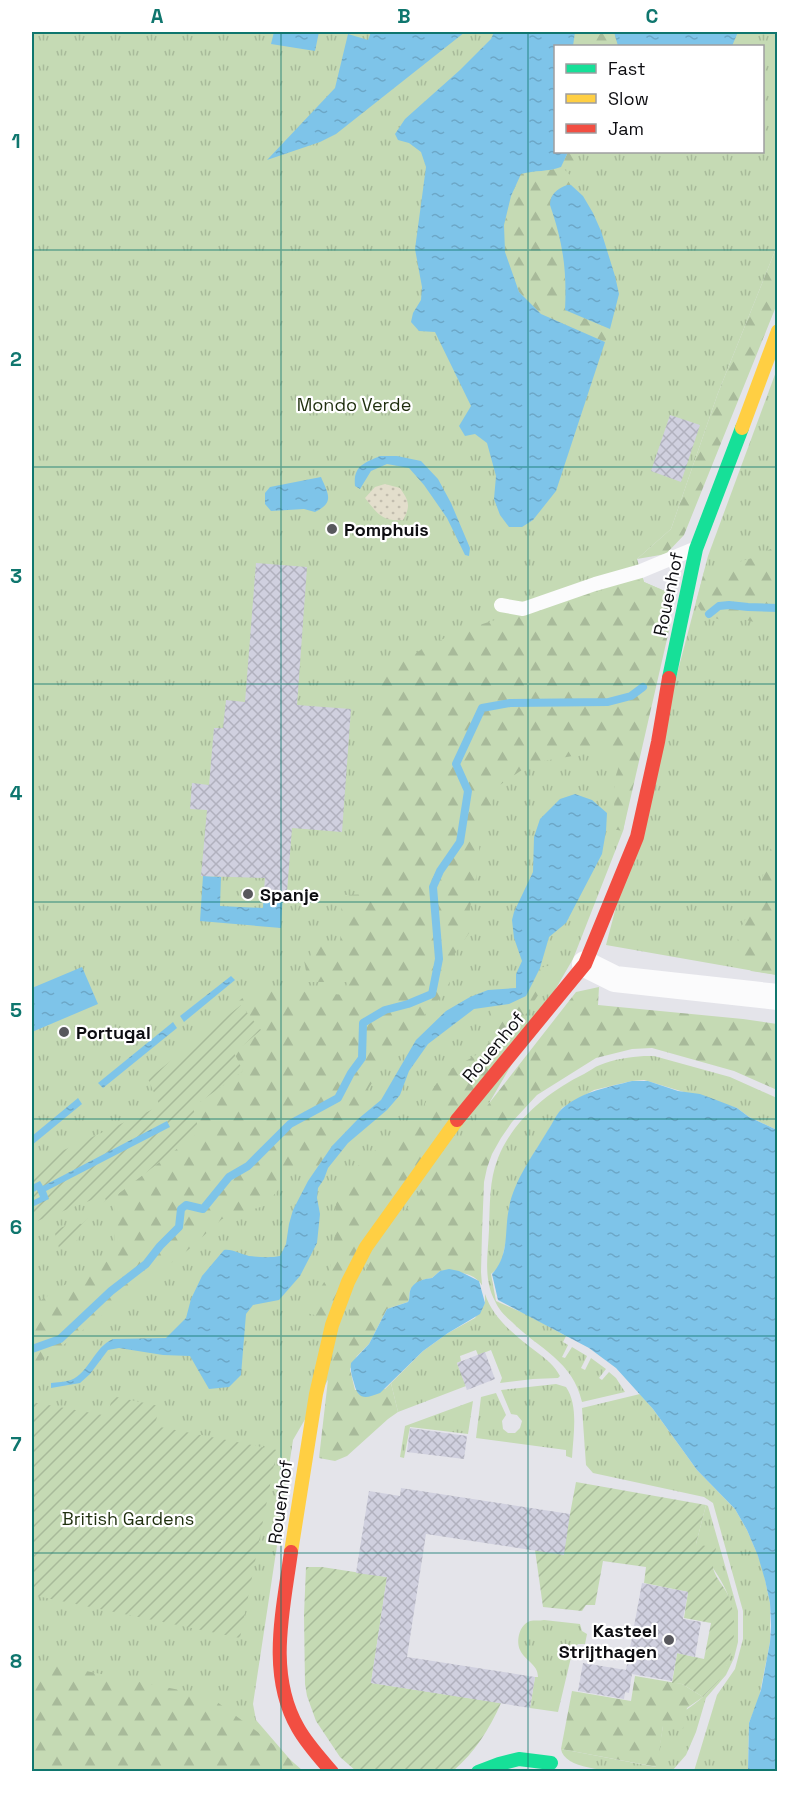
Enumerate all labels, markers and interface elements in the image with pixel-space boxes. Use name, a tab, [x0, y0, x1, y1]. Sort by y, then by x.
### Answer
text: A	[151, 3, 164, 29]
text: B	[397, 3, 411, 29]
text: C	[646, 3, 659, 29]
legend	[554, 45, 764, 153]
text: Fast	[608, 57, 645, 80]
text: Slow	[608, 87, 649, 110]
text: Jam	[608, 117, 644, 140]
text: 1	[11, 128, 21, 154]
text: 2	[10, 346, 22, 372]
park label: Mondo Verde	[297, 393, 411, 416]
place label: Pomphuis	[344, 518, 429, 541]
marker: Pomphuis	[325, 522, 339, 536]
street label: Rouenhof	[648, 550, 688, 638]
text: 3	[10, 563, 22, 589]
text: 4	[10, 780, 23, 806]
place label: Spanje	[260, 883, 319, 906]
marker: Spanje	[241, 887, 255, 901]
text: 5	[10, 997, 22, 1023]
street label: Rouenhof	[457, 1007, 529, 1087]
place label: Portugal	[76, 1021, 151, 1044]
marker: Portugal	[57, 1025, 71, 1039]
text: 6	[10, 1214, 22, 1240]
text: 7	[10, 1431, 22, 1457]
street label: Rouenhof	[263, 1458, 297, 1546]
park label: British Gardens	[62, 1507, 194, 1530]
place label: Kasteel Strijthagen	[559, 1619, 657, 1663]
marker: Kasteel Strijthagen	[662, 1633, 676, 1647]
text: 8	[10, 1648, 22, 1674]

